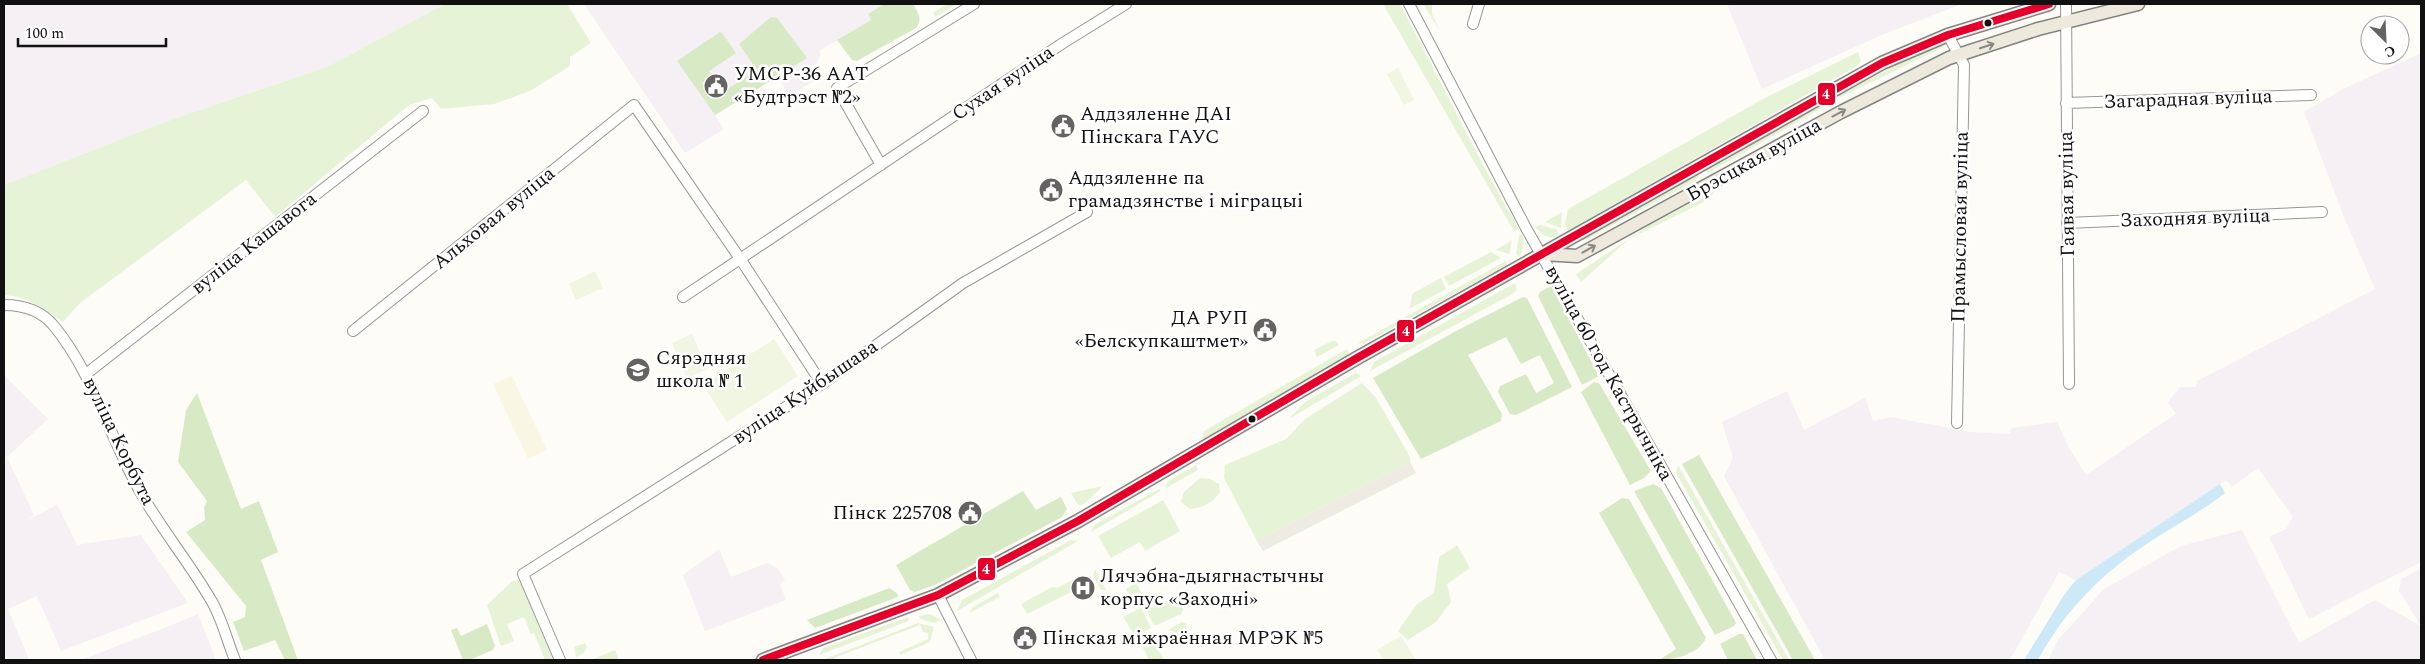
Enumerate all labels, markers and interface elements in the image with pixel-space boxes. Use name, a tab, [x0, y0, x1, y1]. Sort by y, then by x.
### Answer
scale bar	[18, 15, 165, 47]
north arrow	[2360, 15, 2410, 65]
unlabelled marker	[1983, 18, 1993, 28]
text: 100 m	[25, 22, 64, 45]
street label: Сухая вуліца	[946, 37, 1060, 128]
one-way arrow	[1978, 40, 1994, 50]
text: С	[2381, 40, 2399, 63]
place label: УМСР-36 ААТ «Будтрэст №2»	[734, 59, 869, 112]
public building icon: УМСР-36 ААТ «Будтрэст №2»	[703, 73, 729, 99]
street label: Загарадная вуліца	[2103, 81, 2273, 117]
line badge: 4	[1817, 82, 1836, 106]
text: 4	[1822, 84, 1830, 105]
place label: Аддзяленне ДАІ Пінскага ГАУС	[1080, 99, 1232, 152]
one-way arrow	[1831, 108, 1846, 117]
street label: Брэсцкая вуліца	[1681, 110, 1827, 210]
public building icon: Аддзяленне ДАІ Пінскага ГАУС	[1050, 113, 1076, 139]
street label: Прамысловая вуліца	[1943, 131, 1977, 323]
street label: Гаявая вуліца	[2051, 131, 2083, 257]
street label: Альховая вуліца	[426, 159, 562, 277]
place label: Аддзяленне па грамадзянстве і міграцыі	[1068, 163, 1303, 216]
public building icon: Аддзяленне па грамадзянстве і міграцыі	[1038, 177, 1064, 203]
street label: вуліца Кашавога	[185, 184, 324, 302]
street label: Заходняя вуліца	[2119, 200, 2271, 236]
one-way arrow	[1581, 244, 1596, 254]
street label: вуліца 60 год Кастрычніка	[1537, 260, 1681, 487]
place label: ДА РУП «Белскупкаштмет»	[1075, 303, 1248, 356]
public building icon: ДА РУП «Белскупкаштмет»	[1252, 317, 1278, 343]
line badge: 4	[1396, 319, 1415, 343]
text: 4	[1402, 321, 1410, 342]
street label: вуліца Куйбышава	[726, 332, 884, 452]
place label: Сярэдняя школа № 1	[656, 343, 746, 396]
school or university icon: Сярэдняя школа № 1	[625, 357, 651, 383]
street label: вуліца Корбута	[75, 372, 163, 510]
unlabelled marker	[1247, 414, 1257, 424]
place label: Пінск 225708	[833, 498, 952, 528]
public building icon: Пінск 225708	[957, 500, 983, 526]
line badge: 4	[977, 557, 996, 581]
text: 4	[982, 559, 990, 580]
place label: Лячэбна-дыягнастычны корпус «Заходні»	[1100, 561, 1324, 614]
hospital icon: Лячэбна-дыягнастычны корпус «Заходні»	[1070, 575, 1096, 601]
place label: Пінская міжраённая МРЭК №5	[1042, 623, 1323, 653]
public building icon: Пінская міжраённая МРЭК №5	[1012, 625, 1038, 651]

